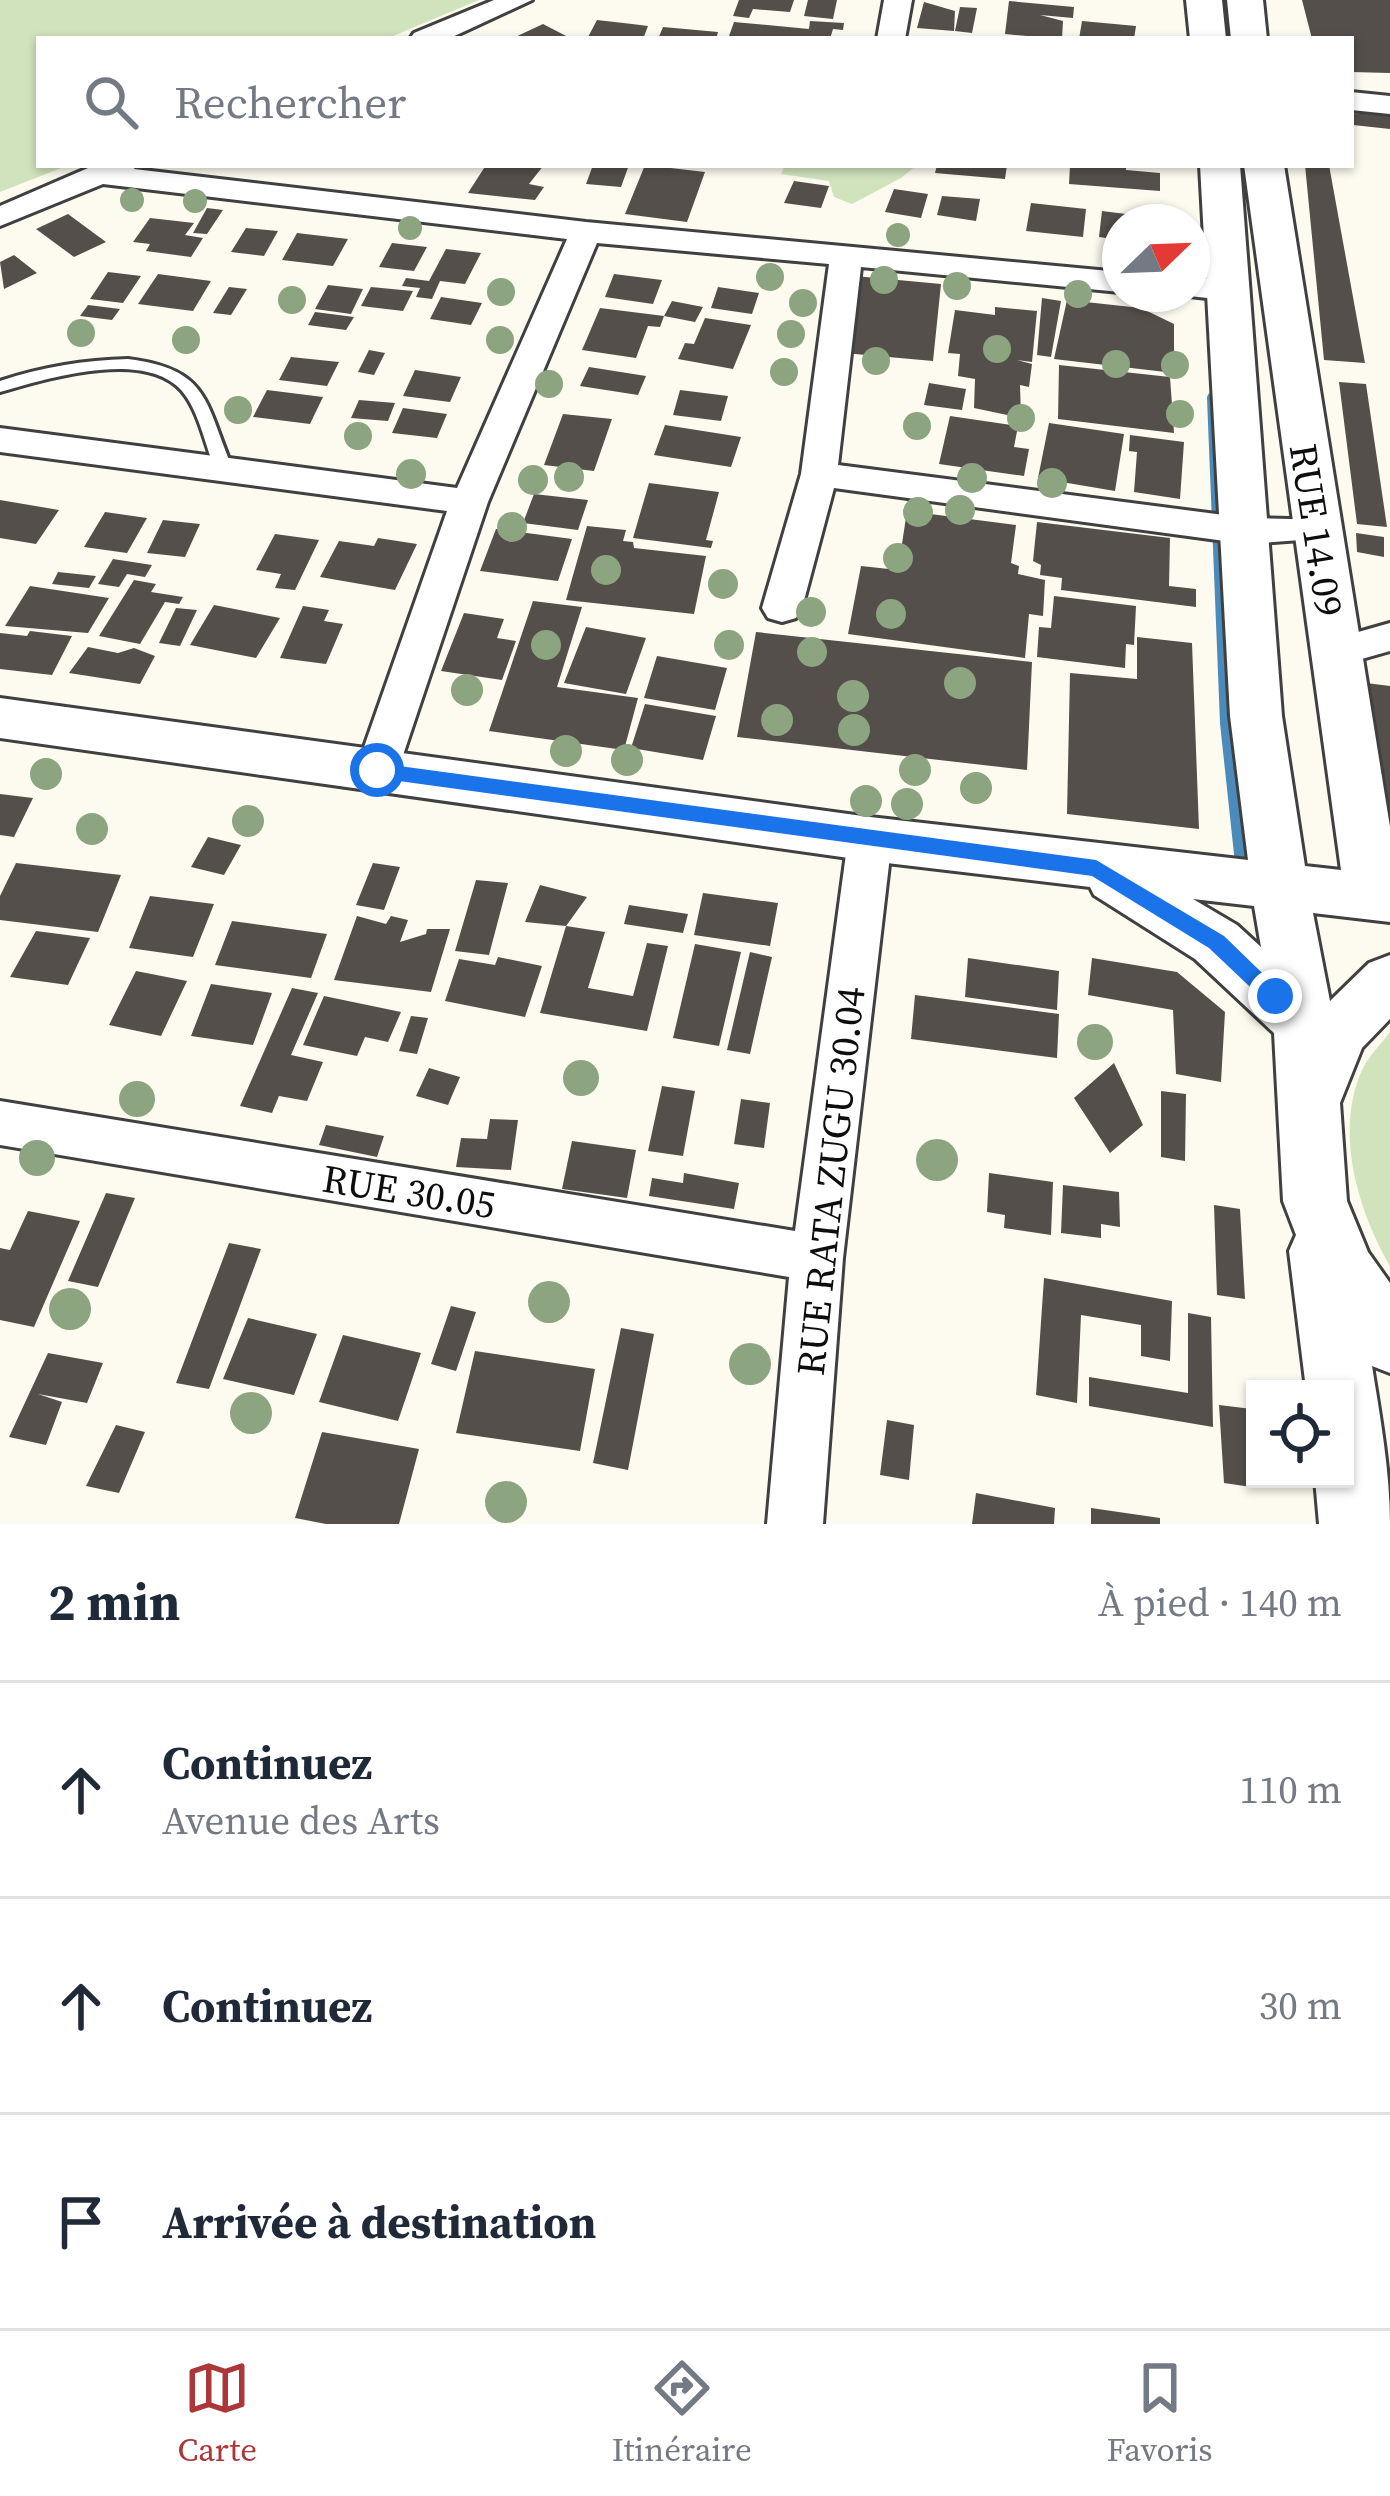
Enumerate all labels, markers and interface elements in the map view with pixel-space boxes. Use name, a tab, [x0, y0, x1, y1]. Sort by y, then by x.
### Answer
search box	[36, 36, 1354, 168]
icon: search	[78, 69, 144, 135]
text: Rechercher	[174, 71, 406, 133]
north arrow	[1102, 204, 1210, 312]
street label: RUE 14.09	[1277, 440, 1356, 620]
route start	[350, 743, 404, 797]
route end	[1248, 969, 1302, 1023]
street label: RUE RATA ZUGU 30.04	[784, 984, 877, 1378]
street label: RUE 30.05	[319, 1152, 499, 1231]
map controls	[1246, 1380, 1354, 1488]
button: locate	[1246, 1380, 1354, 1488]
text: 2 min	[48, 1567, 180, 1637]
text: À pied · 140 m	[1098, 1576, 1342, 1629]
text: Continuez	[162, 1732, 372, 1794]
icon: ahead	[48, 1757, 114, 1823]
text: 110 m	[1239, 1763, 1342, 1816]
text: Avenue des Arts	[162, 1794, 440, 1847]
icon: ahead	[48, 1973, 114, 2039]
text: Continuez	[162, 1975, 372, 2037]
text: 30 m	[1259, 1979, 1342, 2032]
icon: arrive	[48, 2189, 114, 2255]
text: Arrivée à destination	[162, 2191, 596, 2253]
tab: Carte	[177, 2355, 257, 2472]
tab: Itinéraire	[612, 2355, 752, 2472]
tab: Favoris	[1106, 2355, 1213, 2472]

